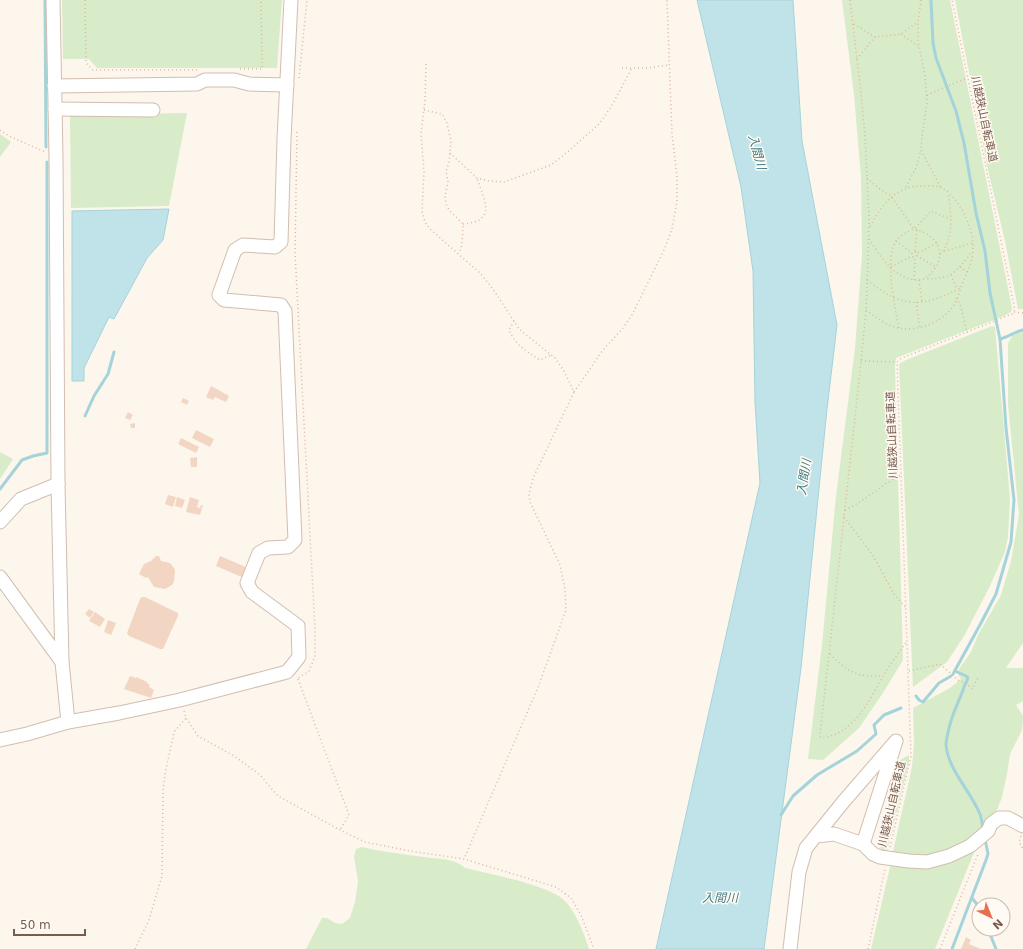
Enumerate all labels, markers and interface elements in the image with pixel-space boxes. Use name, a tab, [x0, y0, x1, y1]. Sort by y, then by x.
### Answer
street label: 川越狭山自転車道	[968, 75, 1000, 163]
water label: 入間川	[746, 133, 769, 173]
street label: 川越狭山自転車道	[884, 391, 900, 479]
water label: 入間川	[794, 456, 814, 496]
street label: 川越狭山自転車道	[876, 760, 908, 848]
water label: 入間川	[702, 891, 740, 905]
north arrow	[971, 897, 1011, 937]
scale bar	[14, 911, 85, 937]
text: N	[990, 916, 1005, 932]
text: 50 m	[20, 918, 51, 932]

